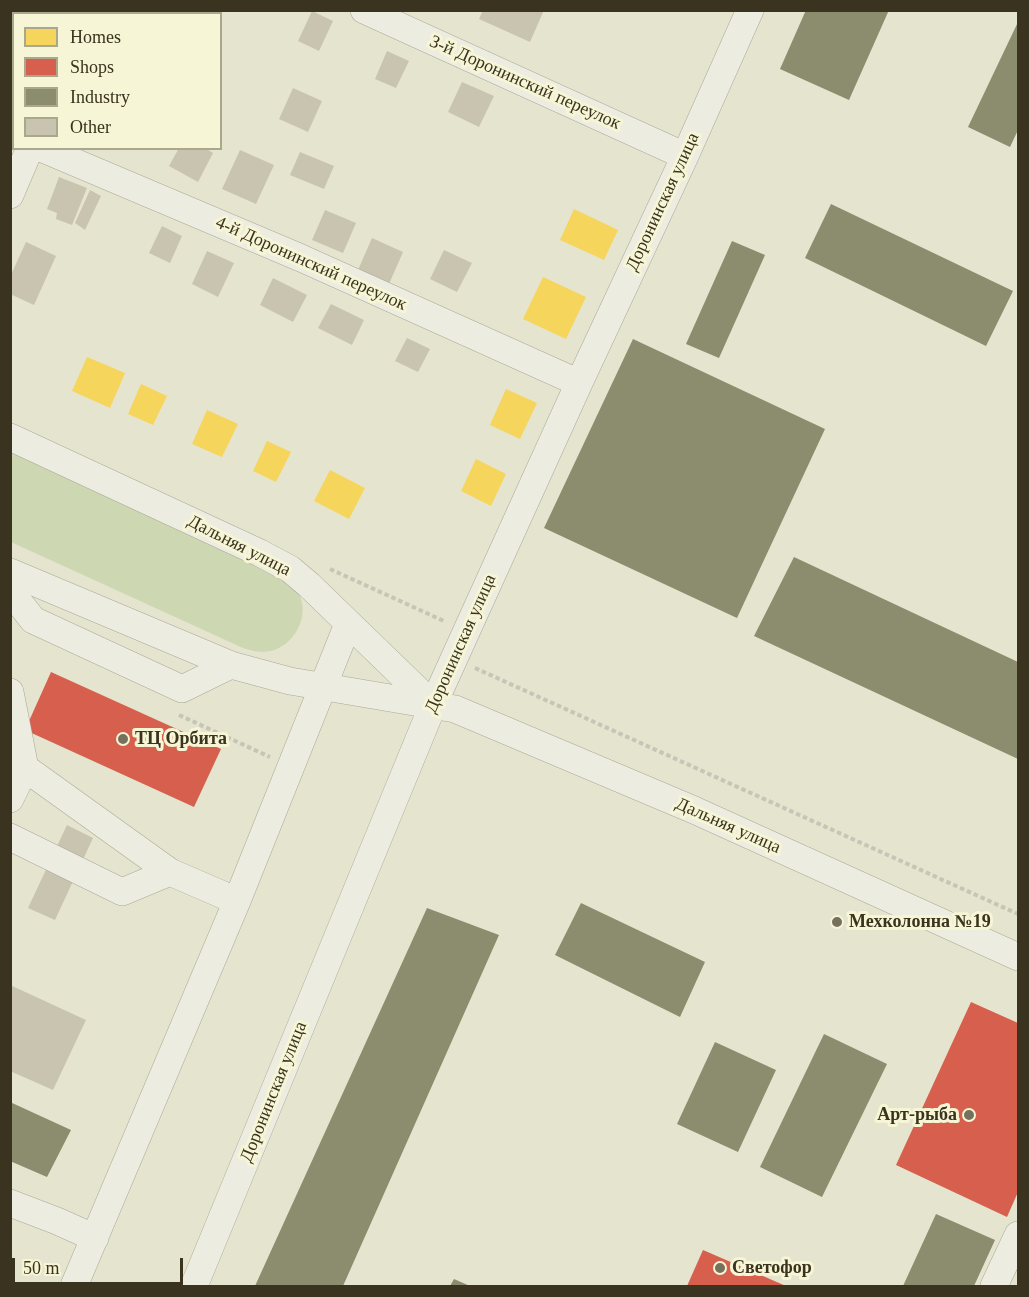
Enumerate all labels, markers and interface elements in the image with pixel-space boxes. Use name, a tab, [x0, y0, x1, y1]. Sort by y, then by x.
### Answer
legend	[12, 12, 222, 150]
text: Homes	[70, 27, 121, 47]
street label: 3-й Доронинский переулок	[426, 31, 624, 135]
text: Shops	[70, 57, 114, 77]
text: Industry	[70, 87, 130, 107]
text: Other	[70, 117, 111, 137]
street label: Доронинская улица	[622, 130, 704, 274]
street label: 4-й Доронинский переулок	[212, 212, 410, 316]
street label: Дальняя улица	[184, 511, 294, 581]
street label: Доронинская улица	[421, 571, 501, 717]
place label: ТЦ Орбита	[135, 728, 227, 750]
marker: ТЦ Орбита	[116, 732, 130, 746]
street label: Дальняя улица	[672, 793, 784, 859]
place label: Мехколонна №19	[849, 911, 991, 933]
marker: Мехколонна №19	[830, 915, 844, 929]
street label: Доронинская улица	[236, 1018, 312, 1166]
place label: Арт-рыба	[877, 1104, 957, 1126]
marker: Арт-рыба	[962, 1108, 976, 1122]
scale bar	[15, 1246, 186, 1284]
place label: Светофор	[732, 1257, 812, 1279]
text: 50 m	[23, 1258, 60, 1278]
marker: Светофор	[713, 1261, 727, 1275]

